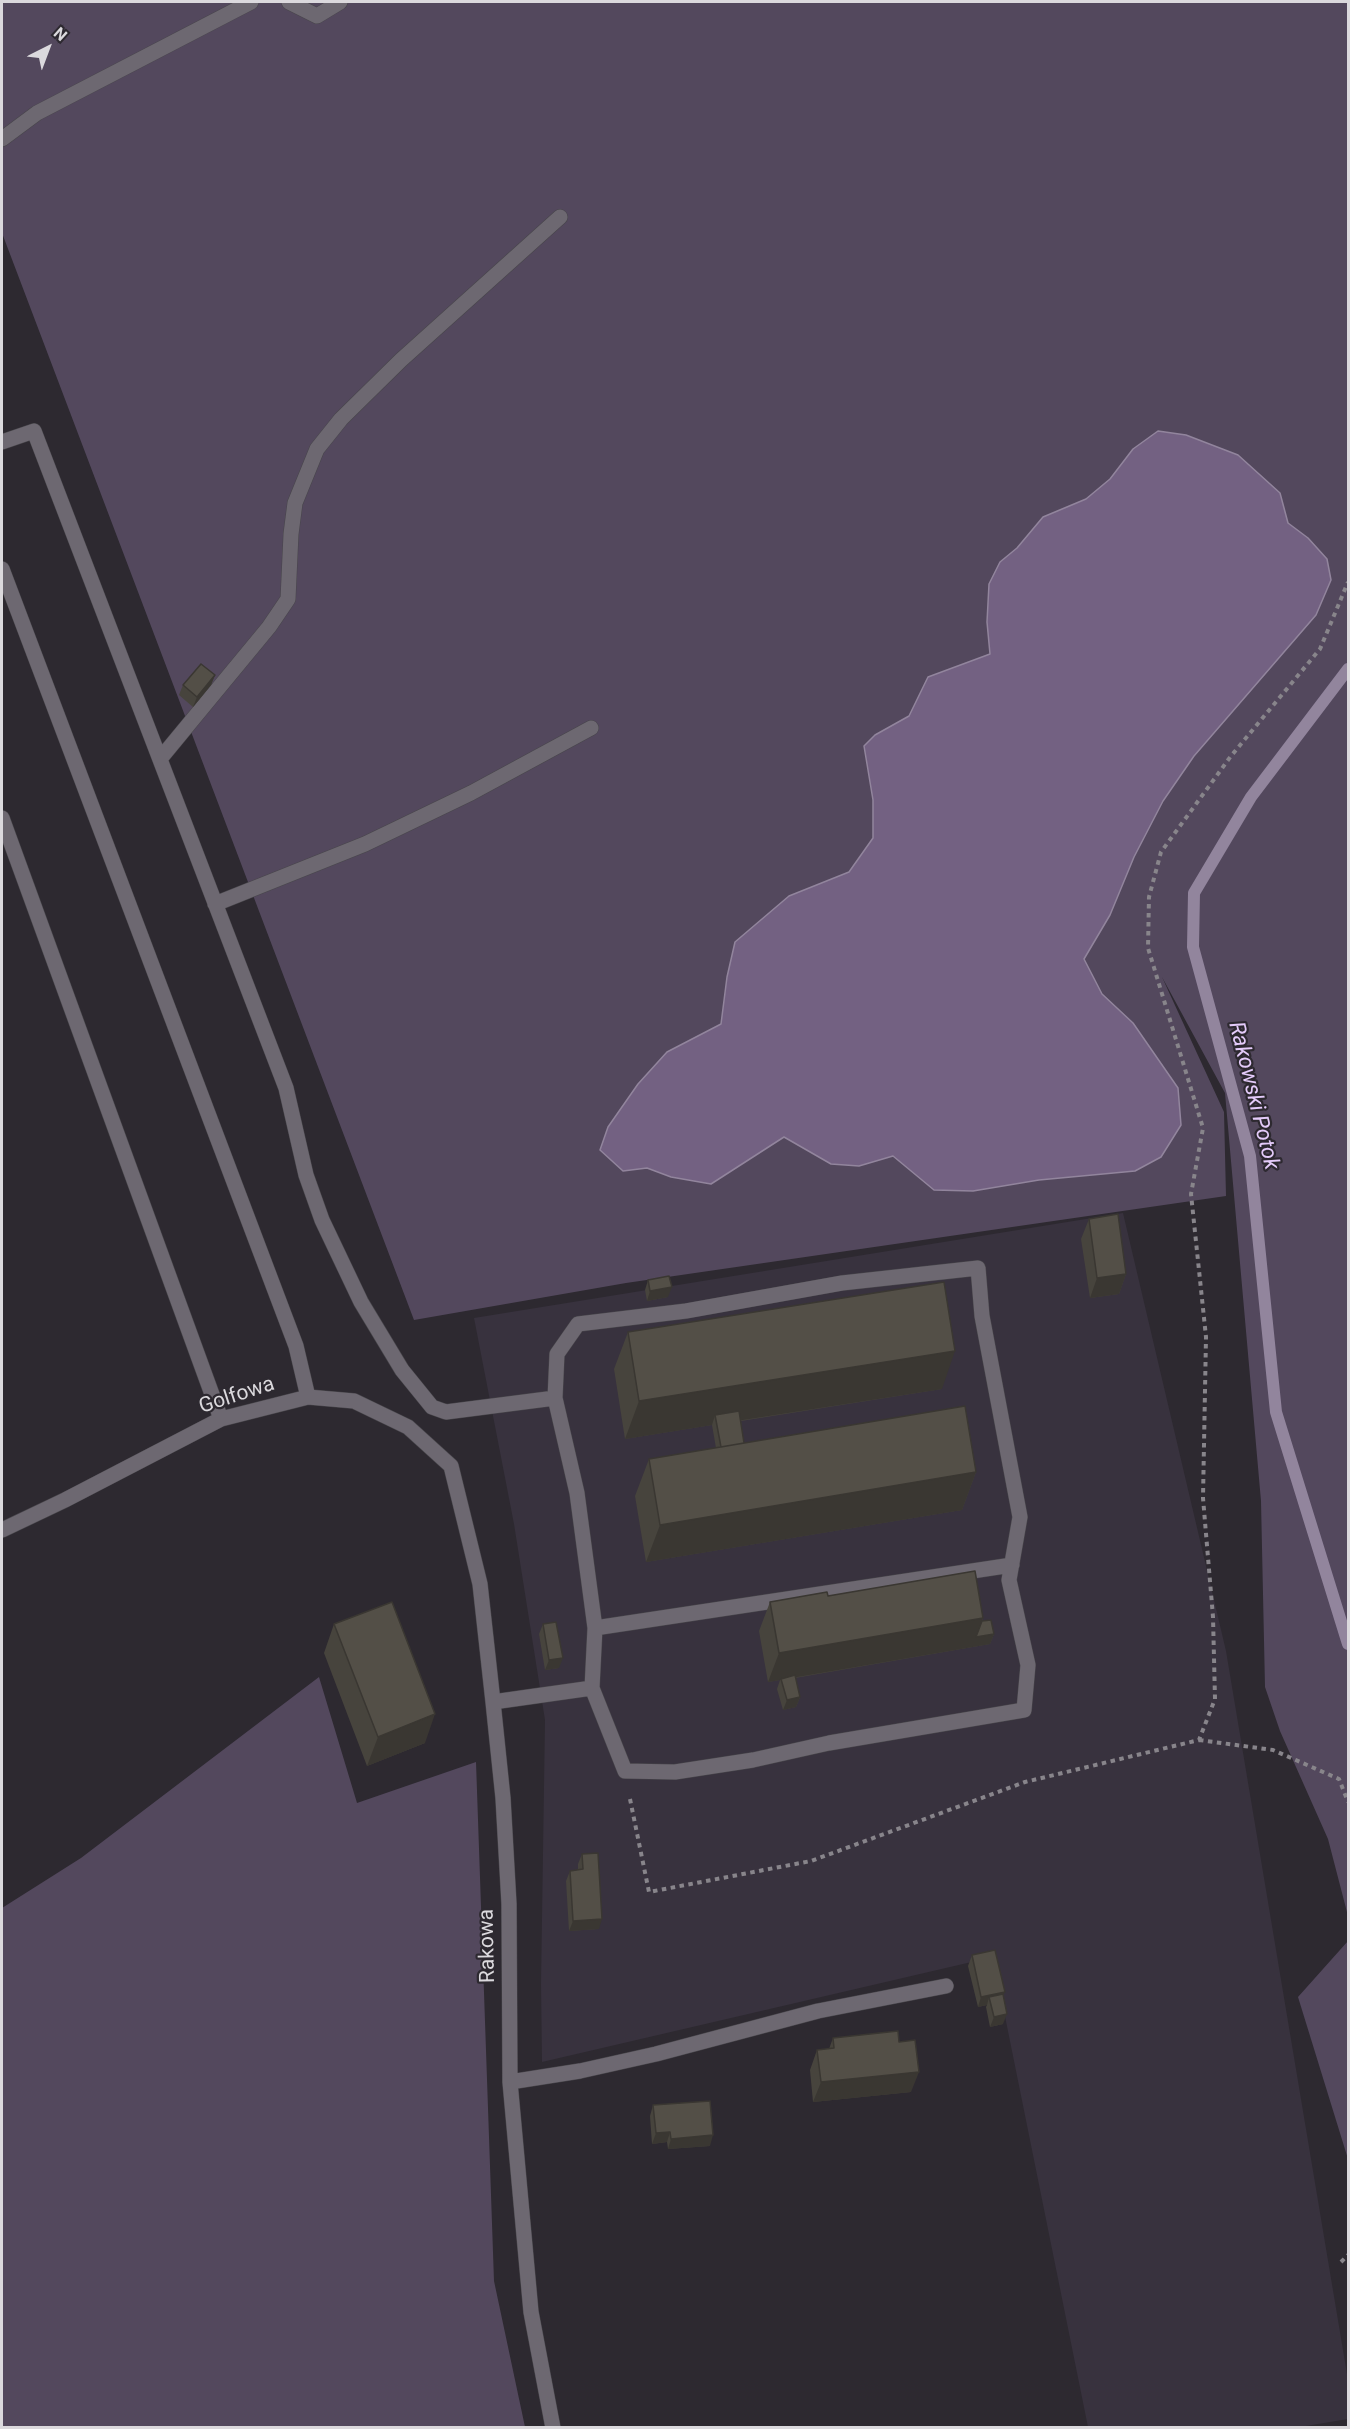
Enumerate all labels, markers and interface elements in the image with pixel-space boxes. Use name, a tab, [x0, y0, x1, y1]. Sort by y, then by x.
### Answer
north arrow	[18, 18, 78, 78]
text: N	[50, 23, 71, 45]
water label: Rakowski Potok	[1222, 1019, 1284, 1173]
street label: Golfowa	[196, 1372, 278, 1420]
street label: Rakowa	[475, 1909, 501, 1983]

